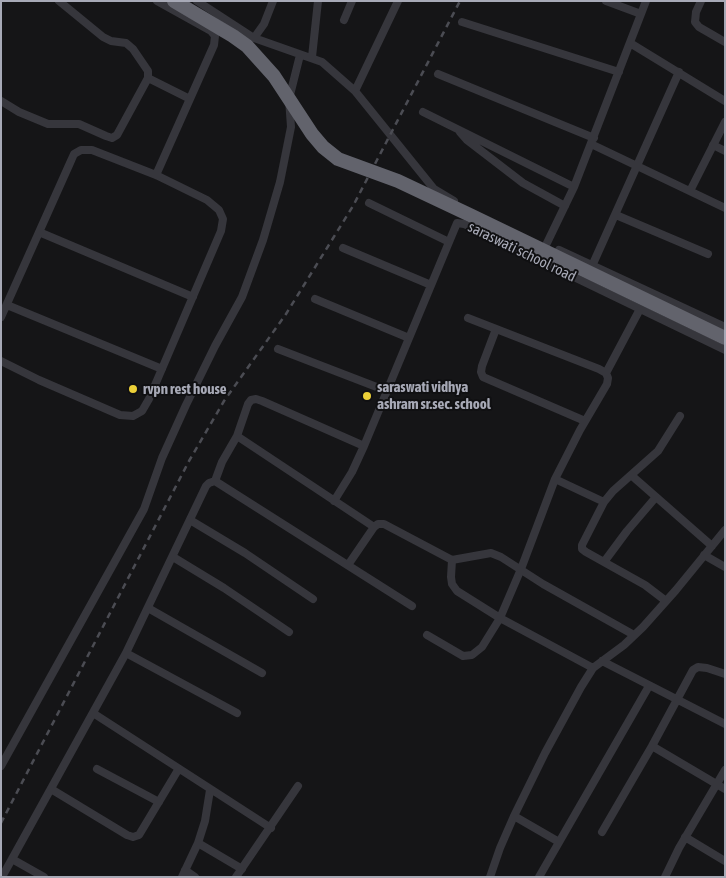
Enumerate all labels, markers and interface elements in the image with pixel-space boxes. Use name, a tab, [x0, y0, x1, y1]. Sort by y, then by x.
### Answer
street label: saraswati school road	[465, 218, 579, 286]
place label: saraswati vidhya ashram sr.sec. school	[377, 378, 491, 413]
place label: rvpn rest house	[143, 380, 227, 398]
marker: rvpn rest house	[127, 383, 139, 395]
marker: saraswati vidhya ashram sr.sec. school	[361, 390, 373, 402]

